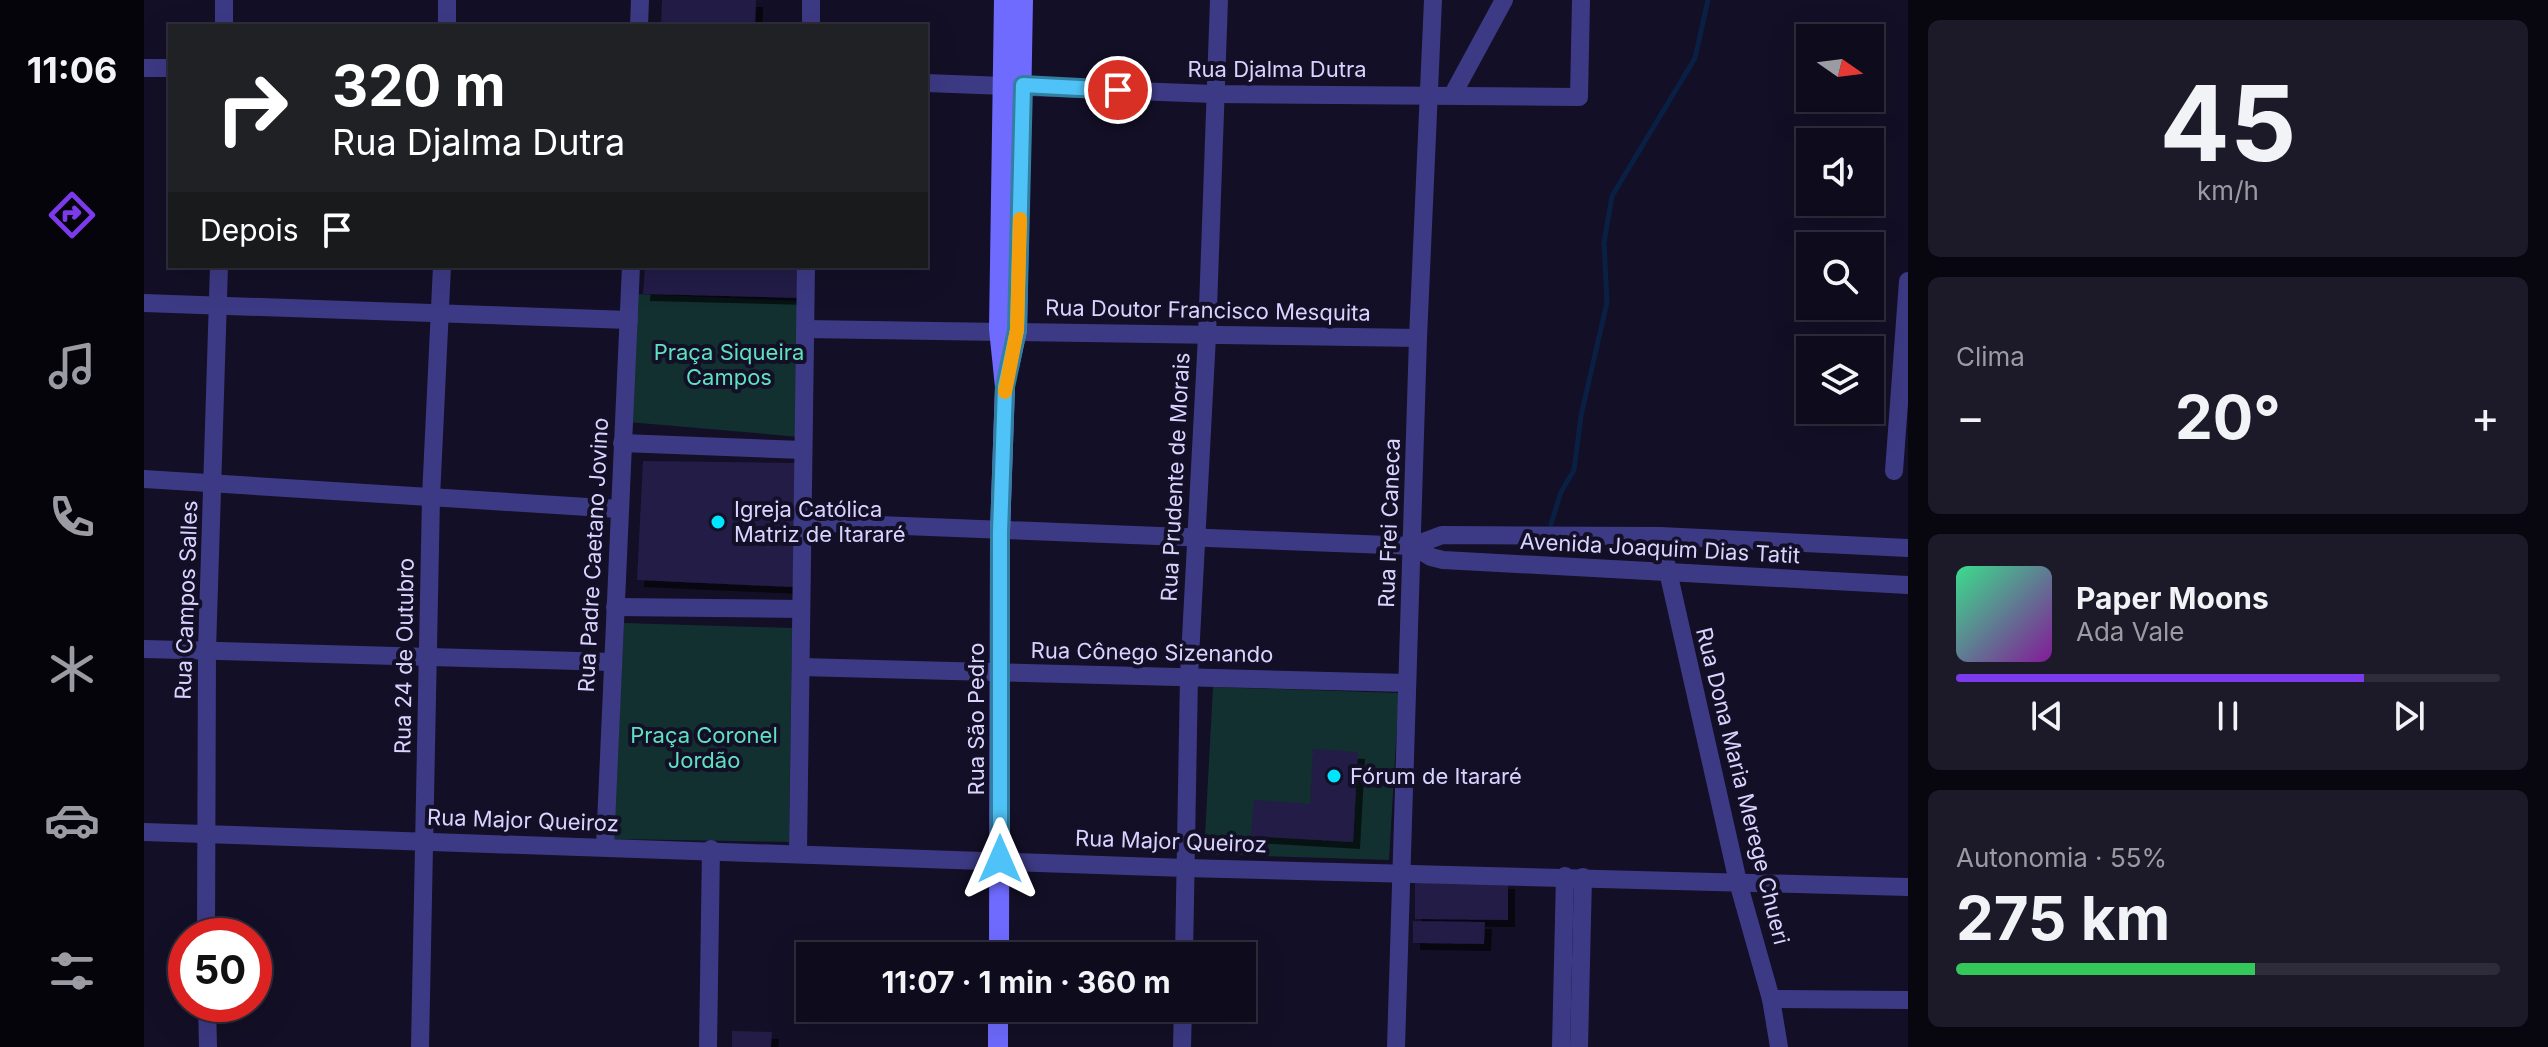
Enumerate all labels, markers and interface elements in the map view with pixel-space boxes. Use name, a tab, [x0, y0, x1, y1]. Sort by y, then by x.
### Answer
north arrow	[1796, 24, 1884, 112]
map controls	[1796, 24, 1884, 424]
text: 11:06	[27, 48, 117, 92]
text: 320 m	[332, 52, 506, 120]
icon: right	[200, 56, 304, 160]
pin	[1084, 56, 1152, 124]
street label: Rua Djalma Dutra	[1187, 56, 1367, 82]
text: 45	[2160, 60, 2296, 186]
icon: arrive	[1096, 68, 1140, 112]
text: Rua Djalma Dutra	[332, 120, 625, 164]
button: sound	[1796, 128, 1884, 216]
text: km/h	[2197, 175, 2259, 206]
icon: directions	[44, 187, 100, 243]
icon: arrive	[315, 208, 359, 252]
text: Depois	[200, 212, 299, 248]
button: search	[1796, 232, 1884, 320]
street label: Rua Doutor Francisco Mesquita	[1045, 294, 1371, 326]
button: layers	[1796, 336, 1884, 424]
icon: music	[44, 338, 100, 394]
park label: Praça Siqueira Campos	[654, 339, 804, 390]
text: Clima	[1956, 341, 2025, 372]
street label: Rua Prudente de Morais	[1155, 352, 1195, 602]
text: 20°	[2175, 381, 2281, 453]
text: −	[1956, 390, 1985, 444]
text: +	[2471, 390, 2500, 444]
street label: Rua Padre Caetano Jovino	[573, 417, 613, 693]
street label: Rua Frei Caneca	[1373, 438, 1405, 608]
icon: phone	[44, 489, 100, 545]
place label: Igreja Católica Matriz de Itararé	[734, 496, 905, 547]
street label: Rua Campos Salles	[170, 500, 202, 700]
marker: Igreja Católica Matriz de Itararé	[709, 513, 727, 531]
street label: Avenida Joaquim Dias Tatit	[1519, 528, 1801, 568]
street label: Rua 24 de Outubro	[389, 558, 419, 754]
text: Paper Moons	[2076, 580, 2269, 616]
text: Ada Vale	[2076, 616, 2184, 647]
street label: Rua Dona Maria Merege Chueri	[1691, 625, 1795, 947]
street label: Rua Cônego Sizenando	[1030, 637, 1274, 667]
icon: climate	[44, 641, 100, 697]
street label: Rua São Pedro	[963, 643, 989, 795]
icon: previous	[2025, 694, 2069, 738]
icon: pause	[2206, 694, 2250, 738]
icon: next	[2387, 694, 2431, 738]
park label: Praça Coronel Jordão	[630, 722, 778, 773]
place label: Fórum de Itararé	[1350, 763, 1522, 789]
marker: Fórum de Itararé	[1325, 767, 1343, 785]
icon: car	[44, 792, 100, 848]
street label: Rua Major Queiroz	[427, 804, 619, 836]
position arrow	[958, 817, 1042, 901]
street label: Rua Major Queiroz	[1075, 825, 1267, 857]
text: Autonomia · 55%	[1956, 842, 2167, 873]
text: 275 km	[1956, 882, 2170, 954]
speed limit sign: 50	[168, 918, 272, 1022]
icon: filters	[44, 943, 100, 999]
text: 11:07 · 1 min · 360 m	[881, 964, 1171, 1000]

